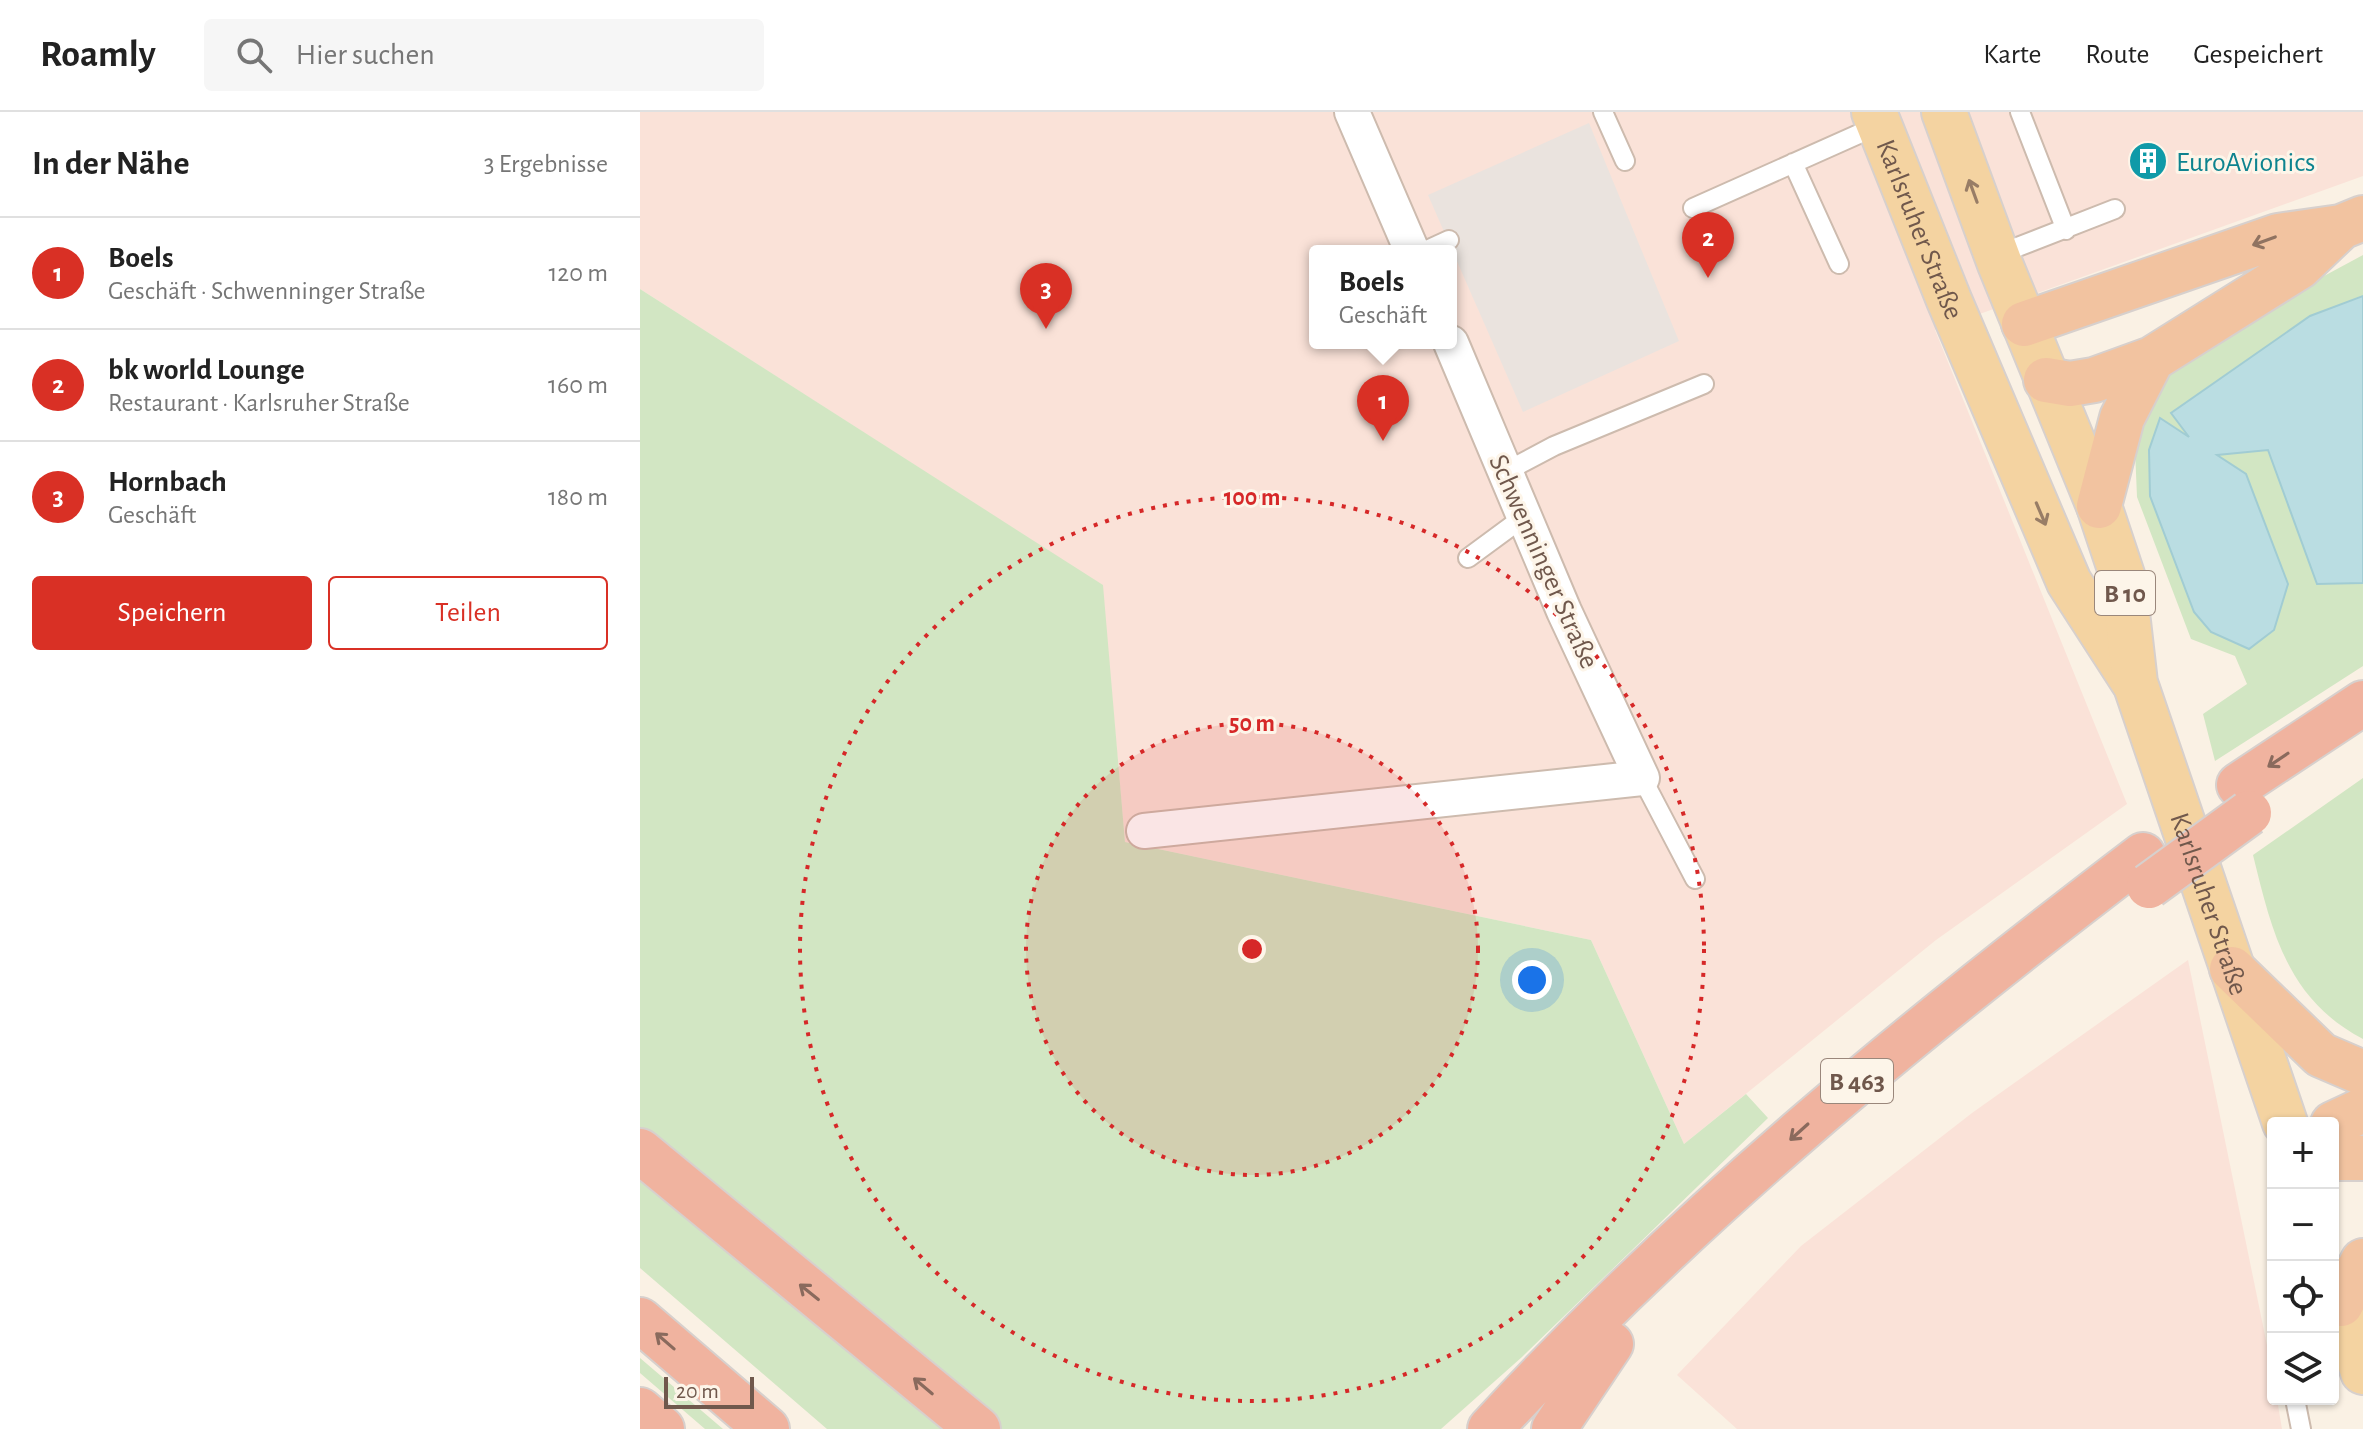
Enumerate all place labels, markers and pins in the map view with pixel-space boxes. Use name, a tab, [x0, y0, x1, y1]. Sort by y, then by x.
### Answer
building icon: EuroAvionics	[2127, 140, 2169, 182]
place label: EuroAvionics	[2176, 149, 2315, 177]
pin: 2	[1682, 212, 1734, 278]
pin: 3	[1020, 263, 1072, 329]
pin: 1	[1357, 375, 1409, 441]
centre of rings	[1238, 935, 1266, 963]

